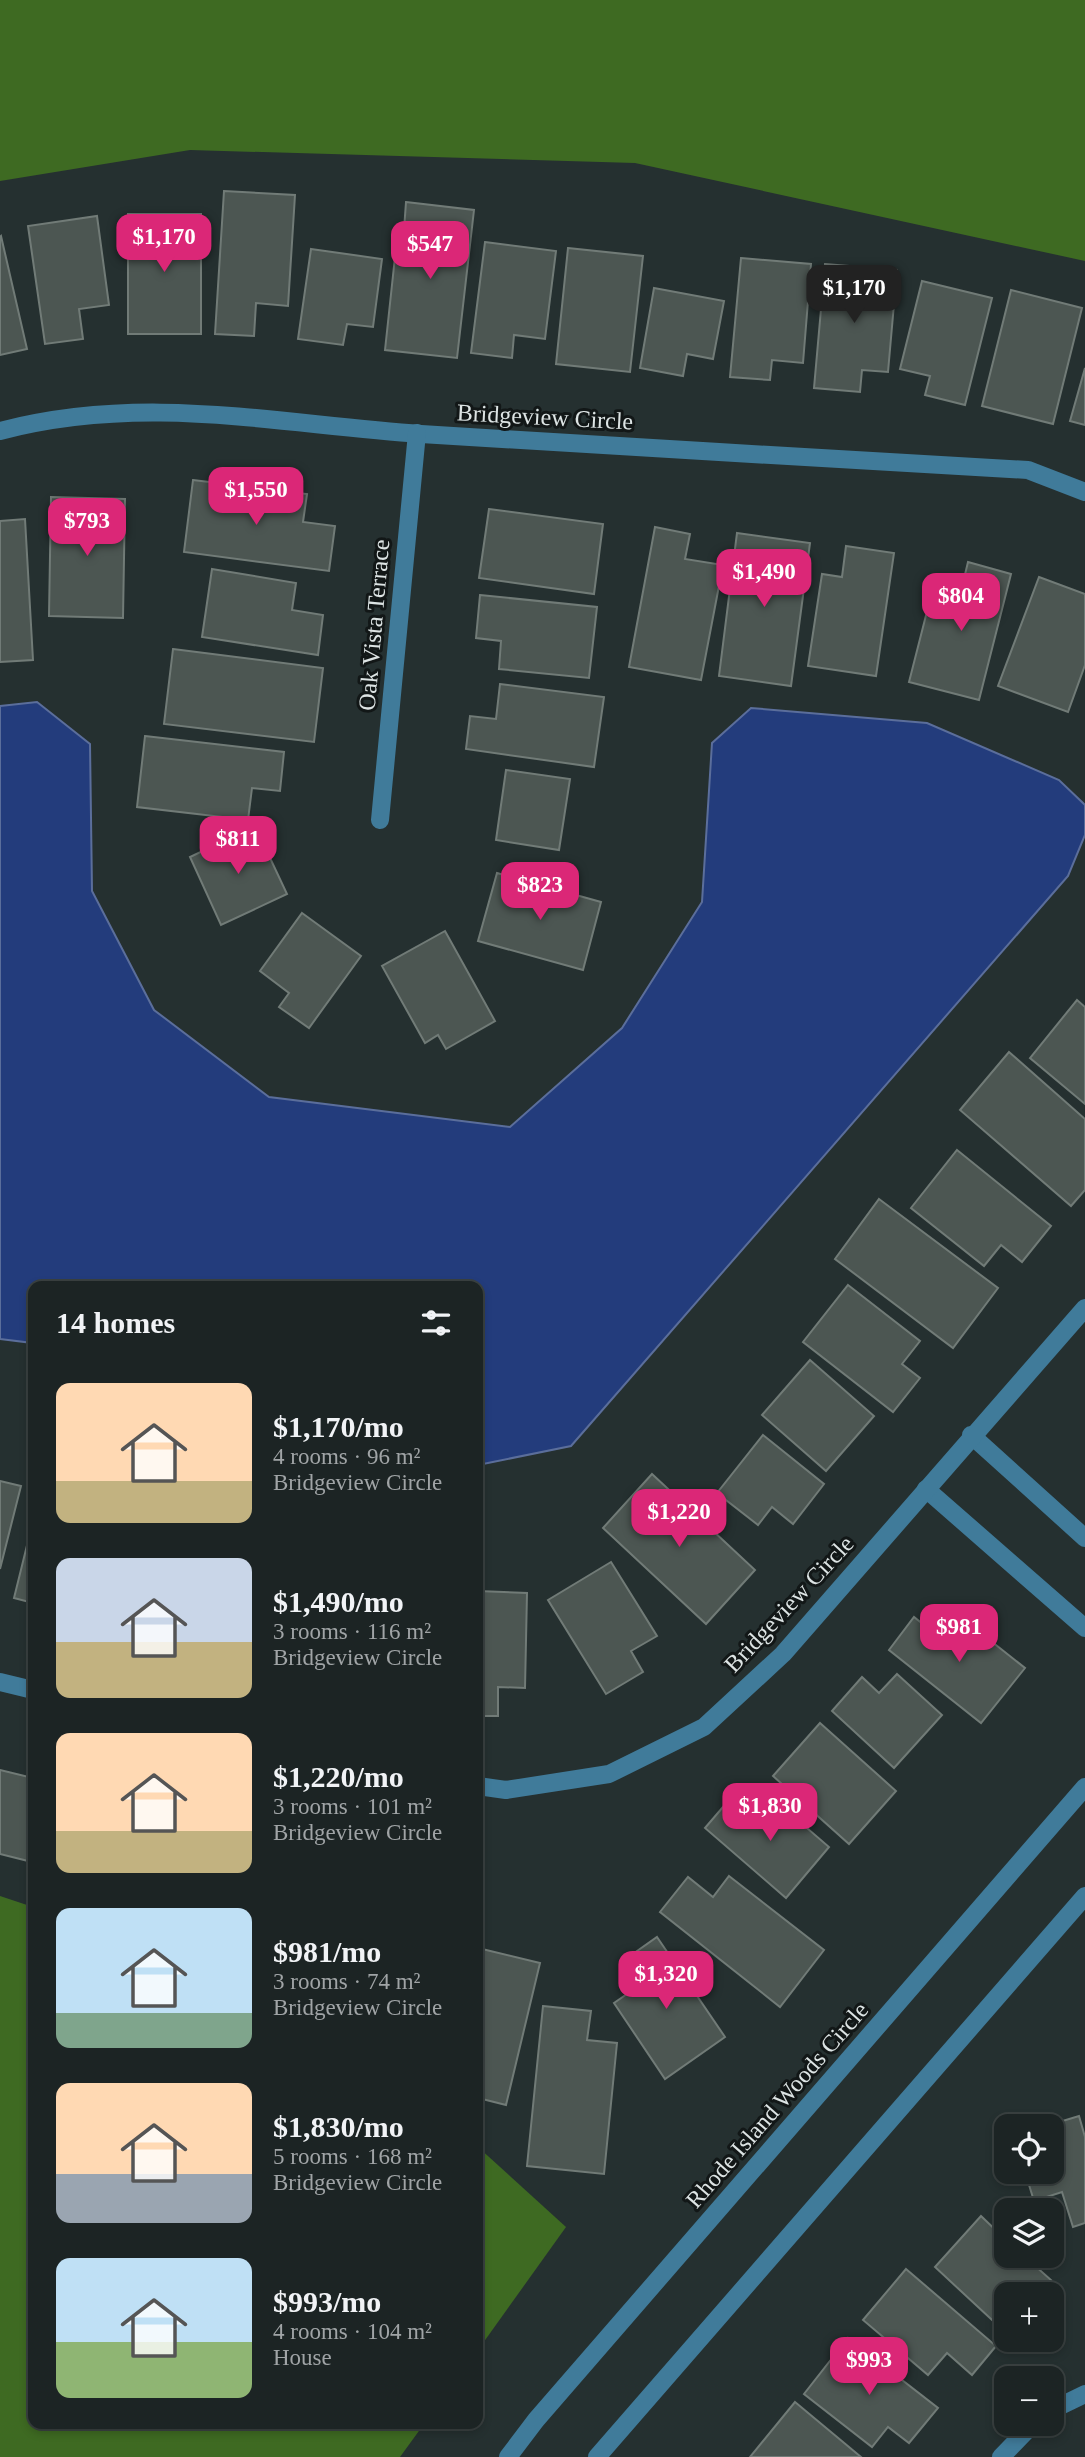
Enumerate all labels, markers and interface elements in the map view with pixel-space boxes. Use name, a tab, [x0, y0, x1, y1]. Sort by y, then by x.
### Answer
pin: $1,170	[107, 215, 221, 274]
pin: $547	[389, 222, 471, 281]
text: $1,170	[132, 224, 196, 249]
text: $547	[407, 231, 453, 256]
pin: $1,170	[797, 266, 911, 325]
text: $1,170	[822, 275, 886, 300]
street label: Bridgeview Circle	[456, 399, 634, 435]
pin: $1,550	[199, 468, 313, 527]
text: $1,550	[224, 477, 288, 502]
pin: $793	[46, 498, 128, 558]
text: $793	[64, 508, 110, 533]
street label: Oak Vista Terrace	[354, 538, 394, 712]
pin: $1,490	[707, 550, 821, 609]
text: $1,490	[732, 559, 796, 584]
pin: $804	[920, 574, 1002, 633]
text: $804	[938, 583, 984, 608]
pin: $811	[197, 816, 279, 876]
text: $811	[216, 826, 260, 851]
pin: $823	[499, 862, 581, 922]
text: $823	[517, 872, 563, 897]
icon: filters	[417, 1304, 455, 1342]
text: 14 homes	[56, 1306, 175, 1339]
text: $1,170/mo	[273, 1410, 404, 1443]
icon: home	[112, 1411, 196, 1495]
text: 4 rooms · 96 m²	[273, 1444, 420, 1469]
text: Bridgeview Circle	[273, 1470, 442, 1495]
pin: $1,220	[622, 1490, 736, 1549]
text: $1,220	[647, 1499, 711, 1524]
street label: Bridgeview Circle	[719, 1531, 859, 1677]
text: $1,490/mo	[273, 1585, 404, 1618]
icon: home	[112, 1586, 196, 1670]
pin: $981	[918, 1604, 1000, 1664]
text: $981	[936, 1614, 982, 1639]
text: 3 rooms · 116 m²	[273, 1619, 431, 1644]
text: Bridgeview Circle	[273, 1645, 442, 1670]
text: $1,220/mo	[273, 1760, 404, 1793]
icon: home	[112, 1761, 196, 1845]
pin: $1,830	[713, 1784, 827, 1843]
text: $1,830	[738, 1793, 802, 1818]
text: 3 rooms · 101 m²	[273, 1794, 432, 1819]
text: Bridgeview Circle	[273, 1820, 442, 1845]
text: $981/mo	[273, 1935, 381, 1968]
icon: home	[112, 1936, 196, 2020]
pin: $1,320	[609, 1952, 723, 2011]
text: $1,320	[634, 1961, 698, 1986]
text: 3 rooms · 74 m²	[273, 1969, 420, 1994]
text: Bridgeview Circle	[273, 1995, 442, 2020]
street label: Rhode Island Woods Circle	[681, 1997, 873, 2213]
text: $1,830/mo	[273, 2110, 404, 2143]
icon: home	[112, 2111, 196, 2195]
map controls	[994, 2114, 1064, 2436]
button: locate	[994, 2114, 1064, 2184]
text: 5 rooms · 168 m²	[273, 2144, 432, 2169]
text: Bridgeview Circle	[273, 2170, 442, 2195]
button: layers	[994, 2198, 1064, 2268]
button: +	[994, 2282, 1064, 2352]
text: $993/mo	[273, 2285, 381, 2318]
icon: home	[112, 2286, 196, 2370]
text: 4 rooms · 104 m²	[273, 2319, 432, 2344]
pin: $993	[828, 2338, 910, 2397]
text: House	[273, 2345, 332, 2370]
text: $993	[846, 2347, 892, 2372]
button: −	[994, 2366, 1064, 2436]

